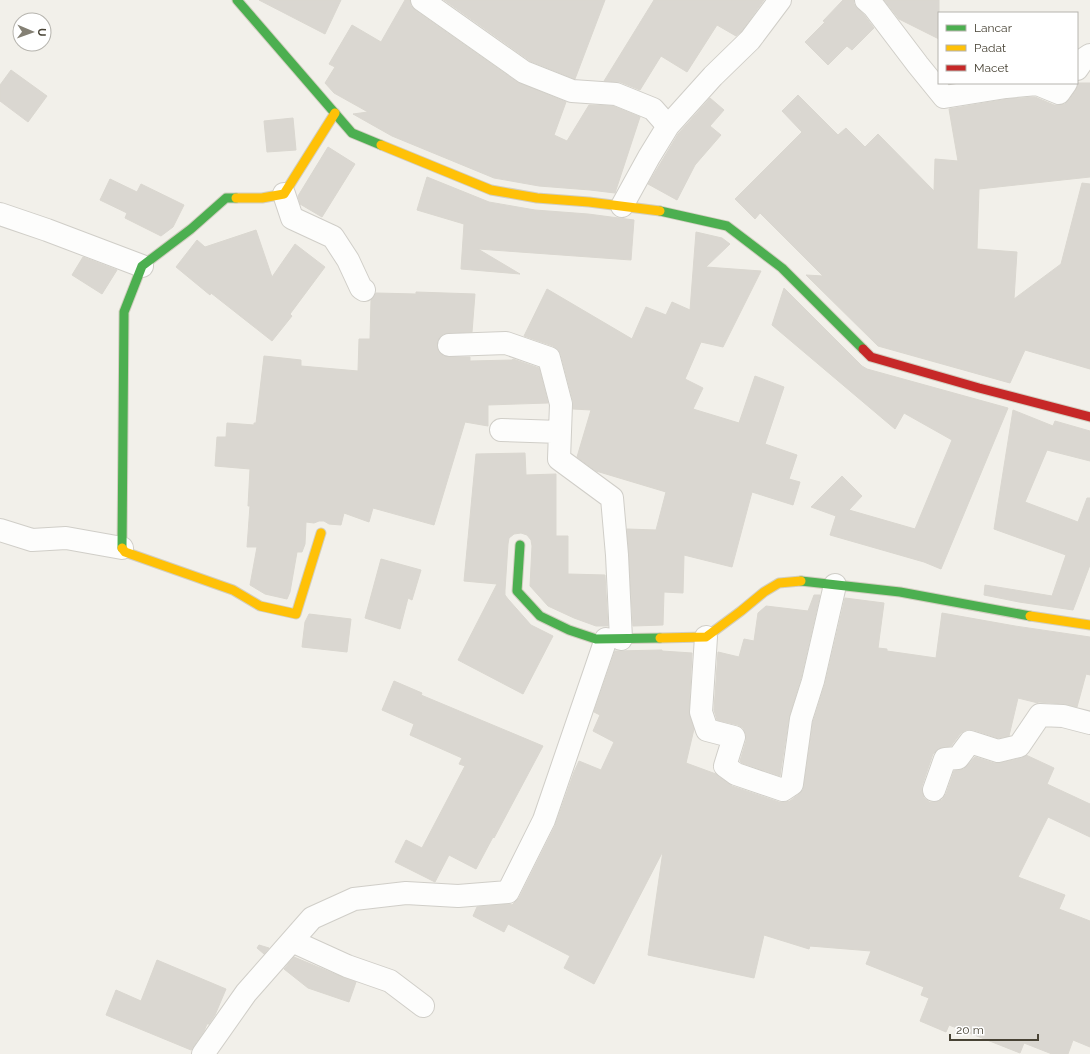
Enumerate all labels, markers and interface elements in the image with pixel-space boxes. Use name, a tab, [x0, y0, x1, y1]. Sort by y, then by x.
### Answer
north arrow	[12, 12, 52, 52]
legend	[938, 12, 1078, 84]
text: Lancar	[974, 21, 1013, 35]
text: U	[35, 28, 48, 37]
text: Padat	[974, 41, 1006, 55]
text: Macet	[974, 61, 1009, 75]
scale bar	[950, 1016, 1038, 1042]
text: 20 m	[956, 1023, 984, 1037]

